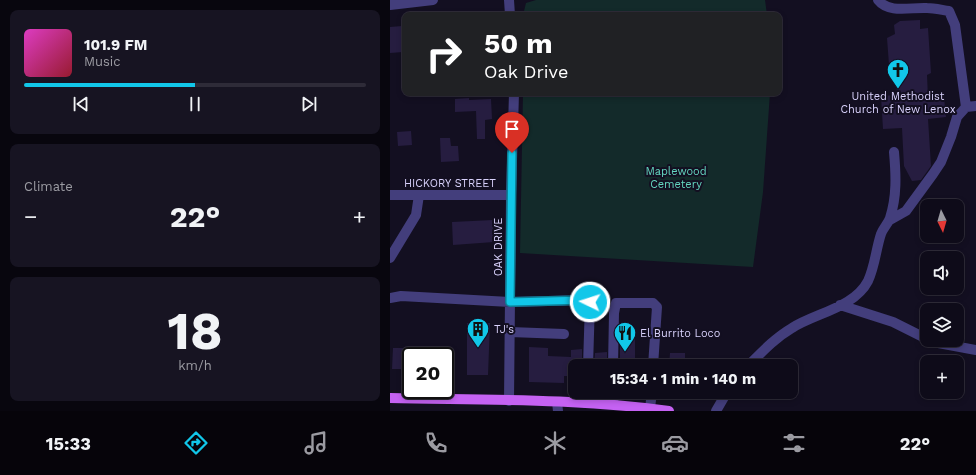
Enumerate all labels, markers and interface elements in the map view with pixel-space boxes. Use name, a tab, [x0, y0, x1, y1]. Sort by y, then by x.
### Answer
text: 50 m	[484, 27, 553, 60]
icon: right	[418, 28, 470, 80]
text: 101.9 FM	[84, 36, 147, 54]
text: Music	[84, 54, 121, 69]
church icon: United Methodist Church of New Lenox	[885, 57, 911, 90]
text: Oak Drive	[484, 61, 568, 82]
place label: United Methodist Church of New Lenox	[840, 90, 956, 116]
icon: previous	[70, 93, 92, 115]
icon: pause	[184, 93, 206, 115]
icon: next	[298, 93, 320, 115]
pin	[495, 112, 529, 153]
icon: arrive	[501, 118, 523, 140]
park label: Maplewood Cemetery	[645, 165, 707, 191]
street label: HICKORY STREET	[404, 177, 496, 190]
text: Climate	[24, 179, 73, 194]
text: 22°	[170, 199, 220, 234]
north arrow	[920, 199, 964, 243]
map controls	[920, 199, 964, 399]
text: −	[24, 204, 37, 229]
text: +	[353, 204, 366, 229]
street label: OAK DRIVE	[492, 218, 505, 276]
button: sound	[920, 251, 964, 295]
position arrow	[569, 281, 611, 323]
text: 18	[167, 301, 223, 362]
button: layers	[920, 303, 964, 347]
building icon: TJ's	[465, 316, 491, 349]
restaurant icon: El Burrito Loco	[612, 320, 638, 353]
place label: TJ's	[494, 323, 514, 336]
place label: El Burrito Loco	[640, 327, 720, 340]
speed limit sign: 20	[402, 347, 454, 399]
button: +	[920, 355, 964, 399]
text: km/h	[178, 358, 212, 373]
text: 15:34 · 1 min · 140 m	[610, 370, 756, 388]
icon: directions	[182, 429, 210, 457]
icon: music	[302, 429, 330, 457]
icon: phone	[422, 429, 450, 457]
icon: climate	[541, 429, 569, 457]
icon: car	[661, 429, 689, 457]
icon: filters	[780, 429, 808, 457]
text: 15:33	[46, 433, 91, 454]
text: 22°	[900, 433, 930, 454]

